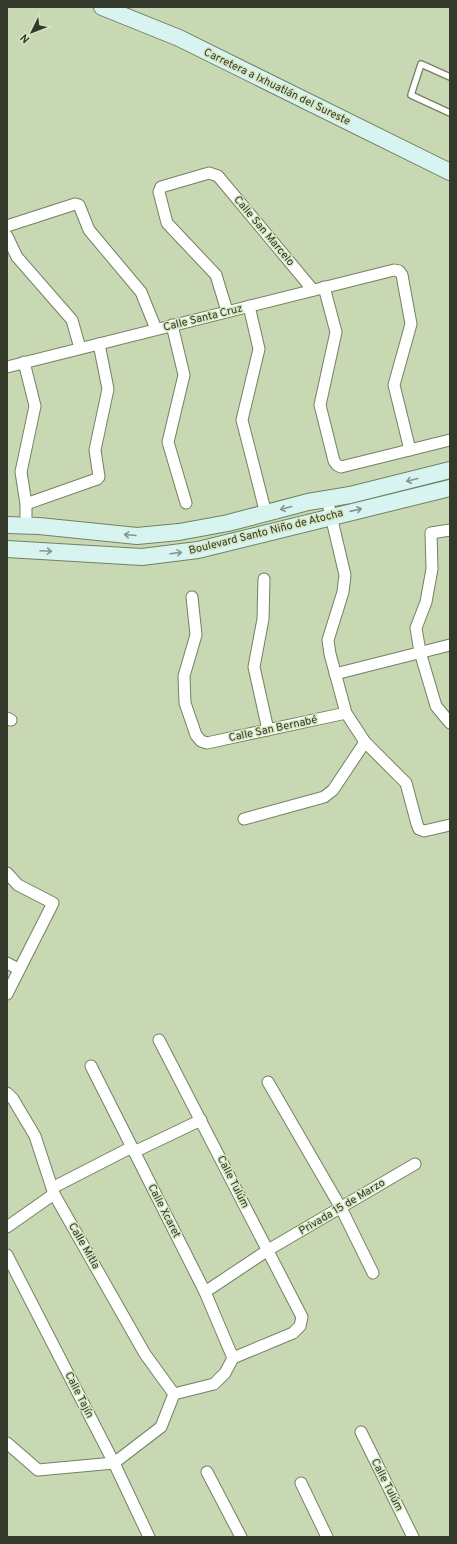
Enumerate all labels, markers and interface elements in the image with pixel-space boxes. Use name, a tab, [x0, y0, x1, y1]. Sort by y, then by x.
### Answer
north arrow	[12, 12, 52, 52]
text: N	[18, 30, 33, 46]
street label: Carretera a Ixhuatlán del Sureste	[201, 45, 353, 129]
street label: Calle San Marcelo	[231, 193, 297, 269]
street label: Calle Santa Cruz	[162, 301, 244, 335]
one-way arrow	[406, 476, 419, 484]
one-way arrow	[279, 505, 292, 512]
street label: Boulevard Santo Niño de Atocha	[187, 506, 345, 558]
one-way arrow	[349, 506, 362, 514]
one-way arrow	[124, 531, 137, 539]
one-way arrow	[39, 547, 52, 555]
one-way arrow	[169, 549, 182, 557]
street label: Calle San Bernabé	[227, 713, 319, 745]
street label: Calle Tulúm	[214, 1153, 252, 1211]
street label: Privada 15 de Marzo	[296, 1176, 388, 1238]
street label: Calle Xcaret	[144, 1182, 184, 1240]
street label: Calle Mitla	[65, 1220, 103, 1272]
street label: Calle Tajín	[61, 1369, 97, 1421]
street label: Calle Tulúm	[368, 1456, 406, 1514]

